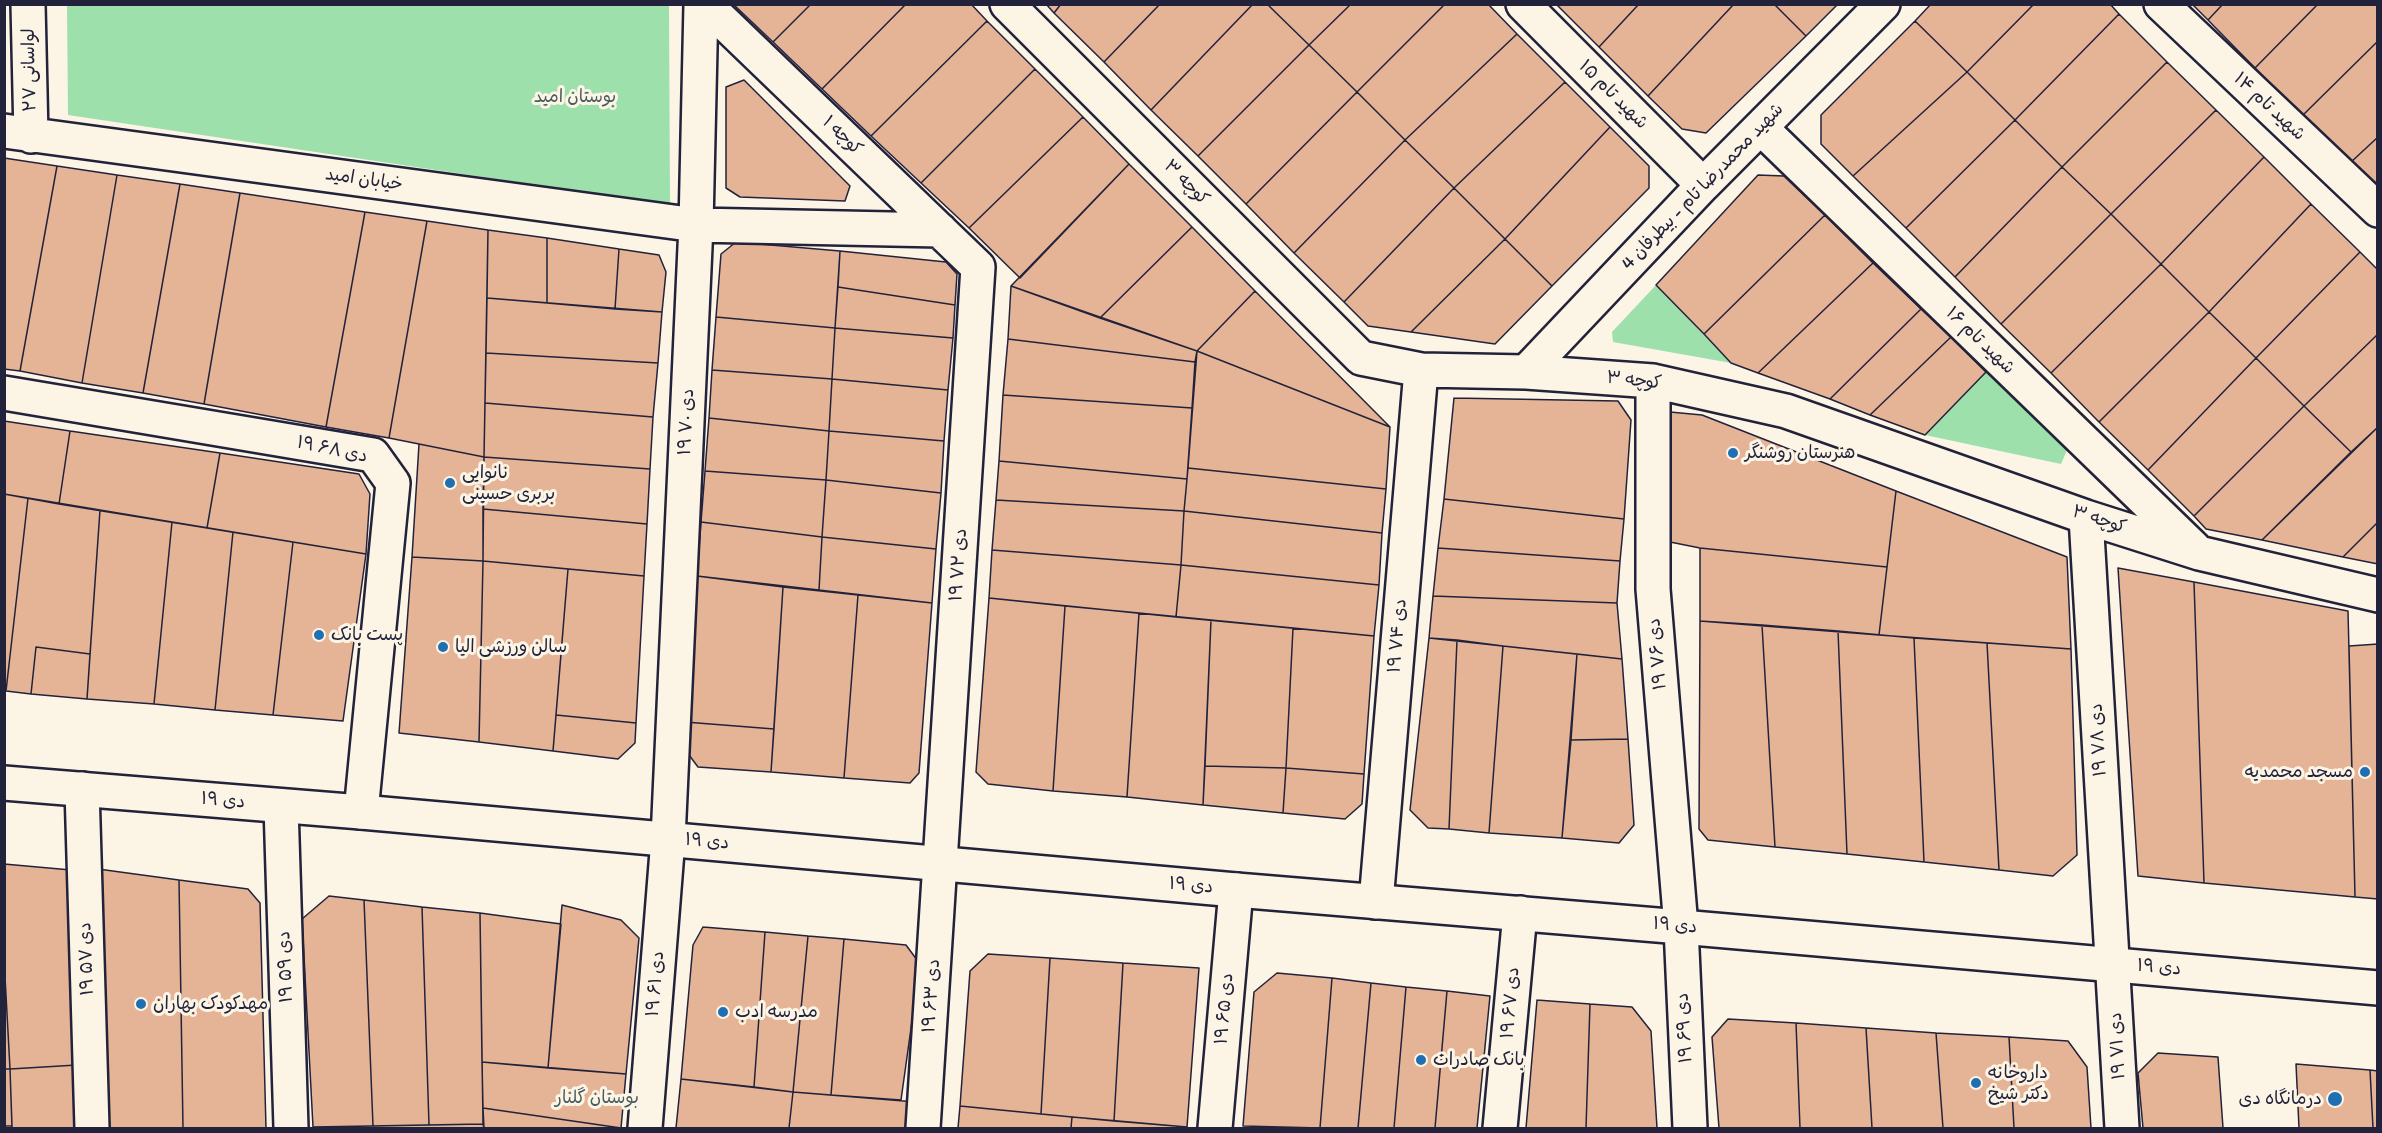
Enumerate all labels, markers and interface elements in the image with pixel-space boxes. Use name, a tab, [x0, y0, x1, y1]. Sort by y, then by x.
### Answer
street label: لواسانی ۲۷	[18, 28, 42, 112]
street label: شهید تام ۱۵	[1574, 56, 1652, 134]
street label: شهید تام ۱۴	[2229, 68, 2309, 146]
park label: بوستان امید	[534, 86, 616, 108]
street label: شهید محمدرضا تام - بیطرفان 4	[1618, 99, 1788, 275]
street label: کوچه ۱	[817, 112, 867, 160]
street label: کوچه ۳	[1159, 156, 1213, 210]
street label: خیابان امید	[324, 164, 404, 196]
street label: شهید تام ۱۶	[1941, 303, 2019, 379]
street label: کوچه ۳	[1605, 367, 1663, 395]
street label: ۱۹ دی ۷۰	[674, 388, 700, 456]
street label: ۱۹ دی ۶۸	[295, 432, 369, 468]
place label: هنرستان روشنگر	[1745, 442, 1855, 464]
marker: هنرستان روشنگر	[1726, 446, 1740, 460]
place label: نانوایی بربری حسینی	[462, 462, 555, 504]
marker: نانوایی بربری حسینی	[443, 476, 457, 490]
street label: کوچه ۳	[2069, 501, 2129, 539]
street label: ۱۹ دی ۷۲	[946, 528, 972, 602]
street label: ۱۹ دی ۷۴	[1384, 598, 1412, 674]
street label: ۱۹ دی ۷۶	[1644, 617, 1672, 691]
place label: پست بانک	[331, 624, 403, 646]
marker: پست بانک	[312, 628, 326, 642]
place label: سالن ورزشی الیا	[455, 636, 567, 658]
marker: سالن ورزشی الیا	[436, 640, 450, 654]
street label: ۱۹ دی ۷۸	[2086, 703, 2112, 777]
place label: مسجد محمدیه	[2245, 761, 2353, 783]
marker: مسجد محمدیه	[2358, 765, 2372, 779]
street label: ۱۹ دی	[200, 788, 246, 814]
street label: ۱۹ دی	[684, 829, 730, 855]
street label: ۱۹ دی	[1168, 873, 1214, 899]
street label: ۱۹ دی	[1652, 913, 1698, 939]
street label: ۱۹ دی ۵۷	[75, 922, 99, 996]
street label: ۱۹ دی ۵۹	[274, 931, 298, 1003]
street label: ۱۹ دی ۶۱	[642, 950, 670, 1018]
street label: ۱۹ دی	[2136, 955, 2182, 981]
street label: ۱۹ دی ۶۳	[919, 958, 945, 1034]
street label: ۱۹ دی ۶۷	[1497, 966, 1525, 1040]
street label: ۱۹ دی ۶۵	[1211, 972, 1239, 1046]
street label: ۱۹ دی ۶۹	[1672, 992, 1698, 1064]
place label: مهدکودک بهاران	[153, 993, 268, 1015]
marker: مهدکودک بهاران	[134, 997, 148, 1011]
place label: مدرسه ادب	[735, 1001, 818, 1023]
marker: مدرسه ادب	[716, 1005, 730, 1019]
street label: ۱۹ دی ۷۱	[2105, 1012, 2131, 1080]
place label: بانک صادرات	[1433, 1049, 1525, 1071]
marker: بانک صادرات	[1414, 1053, 1428, 1067]
place label: داروخانه دکتر شیخ	[1988, 1062, 2049, 1104]
marker: داروخانه دکتر شیخ	[1969, 1076, 1983, 1090]
park label: بوستان گلنار	[555, 1087, 639, 1109]
place label: درمانگاه دی	[2239, 1088, 2322, 1110]
marker: درمانگاه دی	[2326, 1090, 2344, 1108]

